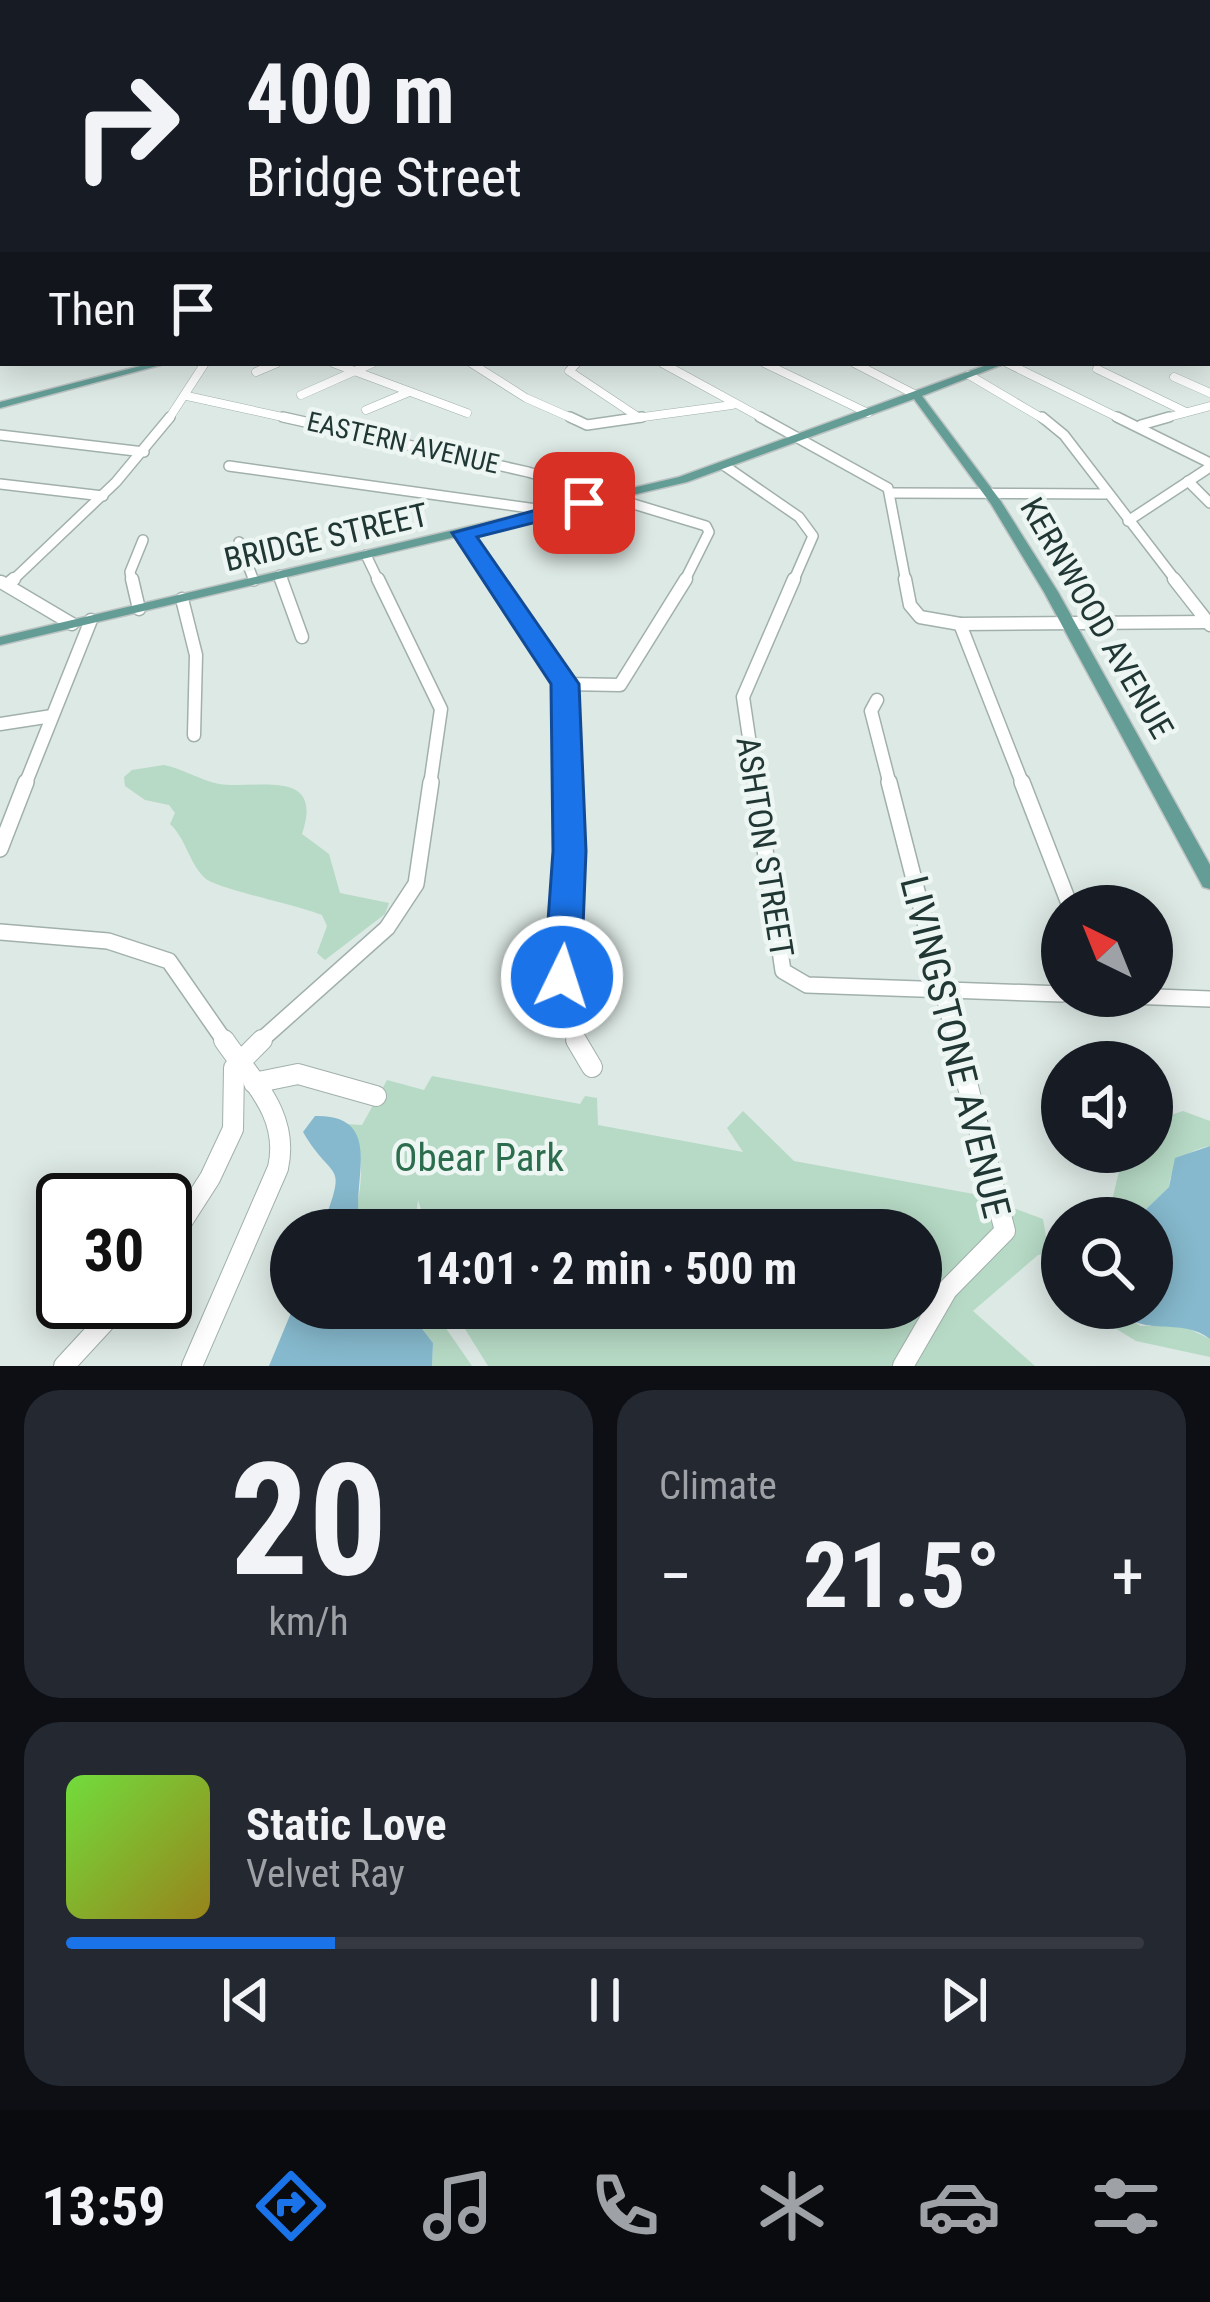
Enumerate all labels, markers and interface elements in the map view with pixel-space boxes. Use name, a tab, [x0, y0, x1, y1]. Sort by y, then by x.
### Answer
text: 400 m	[246, 45, 455, 144]
icon: right	[48, 48, 204, 204]
text: Bridge Street	[246, 146, 522, 209]
icon: arrive	[160, 276, 226, 342]
text: Then	[48, 283, 136, 336]
street label: EASTERN AVENUE	[304, 405, 502, 481]
pin	[533, 452, 635, 554]
icon: arrive	[551, 470, 617, 536]
street label: KERNWOOD AVENUE	[1012, 491, 1182, 745]
street label: BRIDGE STREET	[220, 495, 432, 579]
street label: ASHTON STREET	[728, 734, 802, 960]
street label: LIVINGSTONE AVENUE	[890, 871, 1020, 1223]
north arrow	[1041, 885, 1173, 1017]
map controls	[1041, 885, 1173, 1329]
position arrow	[499, 914, 625, 1040]
button: sound	[1041, 1041, 1173, 1173]
park label: Obear Park	[394, 1135, 564, 1181]
speed limit sign: 30	[36, 1173, 192, 1329]
button: search	[1041, 1197, 1173, 1329]
text: 14:01 · 2 min · 500 m	[415, 1242, 797, 1295]
text: 20	[230, 1429, 387, 1612]
text: Climate	[659, 1463, 777, 1509]
text: 21.5°	[803, 1524, 1000, 1629]
text: −	[659, 1538, 692, 1615]
text: +	[1111, 1538, 1144, 1615]
text: km/h	[268, 1599, 349, 1645]
text: Static Love	[246, 1798, 447, 1851]
text: Velvet Ray	[246, 1851, 405, 1897]
icon: previous	[213, 1967, 279, 2033]
icon: pause	[572, 1967, 638, 2033]
icon: next	[931, 1967, 997, 2033]
icon: directions	[249, 2164, 333, 2248]
icon: music	[416, 2164, 500, 2248]
icon: phone	[583, 2164, 667, 2248]
icon: climate	[750, 2164, 834, 2248]
icon: car	[917, 2164, 1001, 2248]
icon: filters	[1084, 2164, 1168, 2248]
text: 13:59	[42, 2175, 166, 2238]

